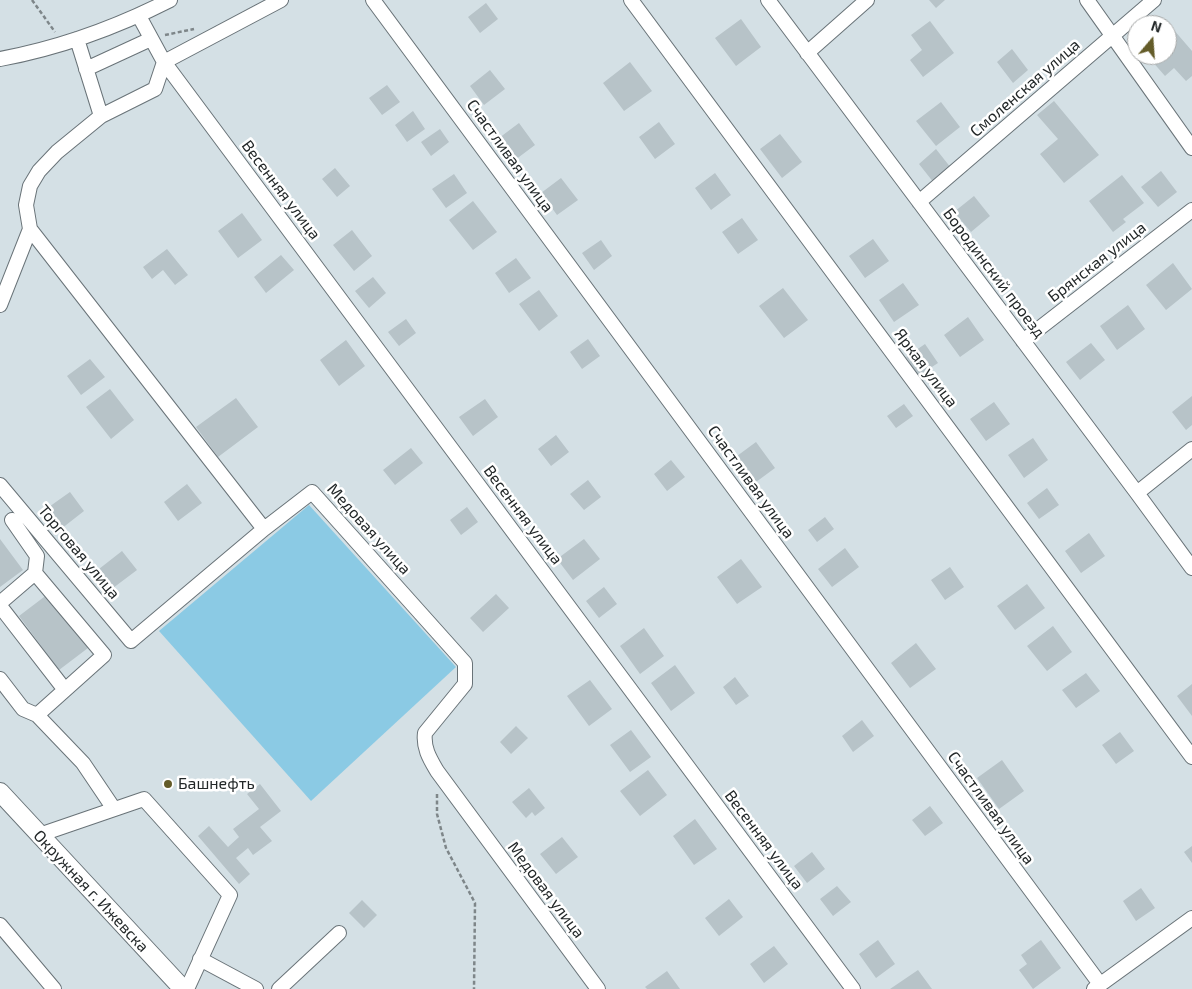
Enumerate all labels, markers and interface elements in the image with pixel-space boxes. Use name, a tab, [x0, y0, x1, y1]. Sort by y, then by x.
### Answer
north arrow	[1127, 15, 1177, 65]
text: N	[1149, 17, 1164, 36]
street label: Смоленская улица	[966, 35, 1084, 141]
street label: Счастливая улица	[463, 96, 557, 216]
street label: Весенняя улица	[237, 137, 325, 243]
street label: Бородинский проезд	[939, 204, 1049, 342]
street label: Брянская улица	[1044, 218, 1150, 306]
street label: Яркая улица	[890, 325, 962, 411]
street label: Счастливая улица	[704, 422, 798, 542]
street label: Весенняя улица	[479, 462, 567, 568]
street label: Медовая улица	[323, 480, 415, 578]
street label: Торговая улица	[34, 501, 124, 603]
street label: Счастливая улица	[944, 748, 1038, 868]
place label: Башнефть	[178, 774, 255, 794]
marker: Башнефть	[162, 778, 174, 790]
street label: Весенняя улица	[720, 787, 808, 893]
street label: Окружная г. Ижевска	[29, 826, 153, 956]
street label: Медовая улица	[504, 838, 588, 942]

